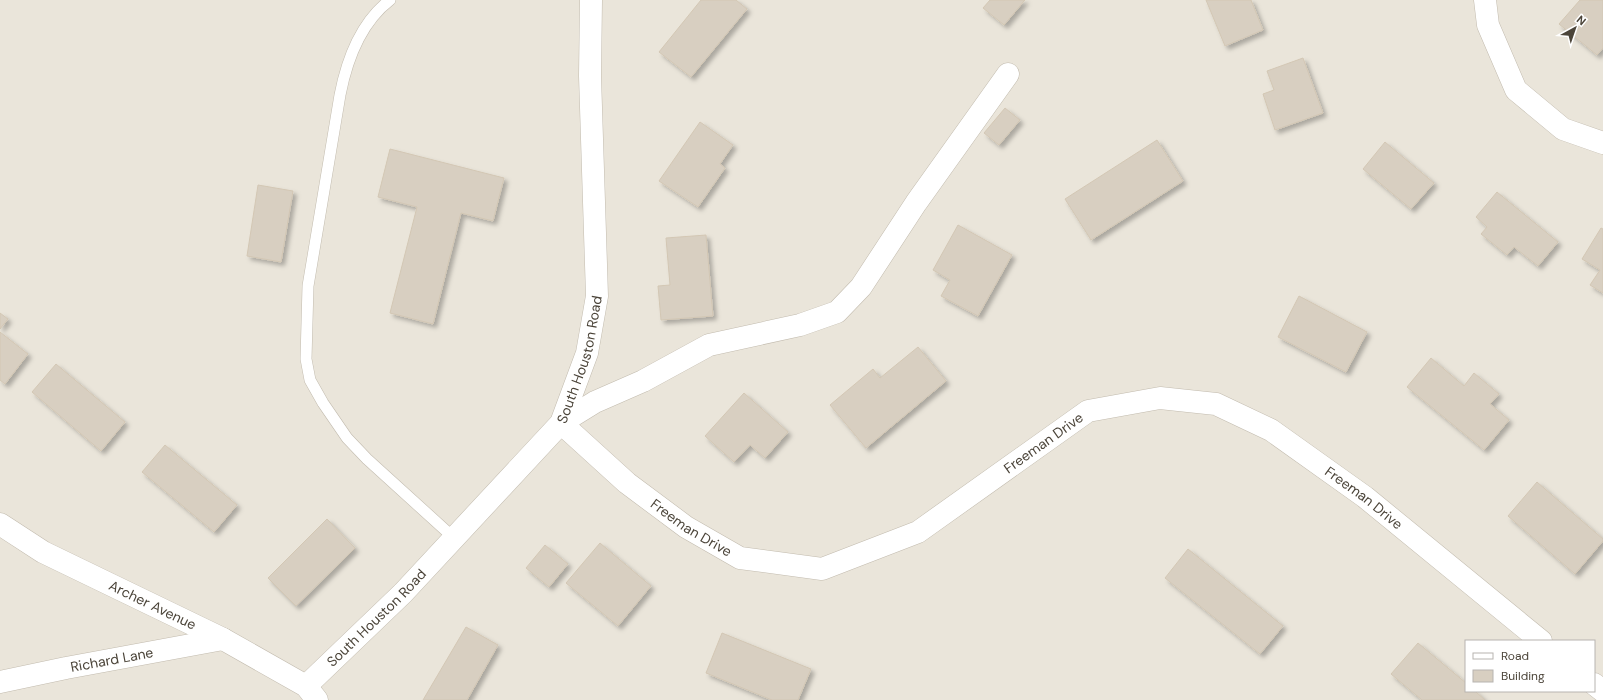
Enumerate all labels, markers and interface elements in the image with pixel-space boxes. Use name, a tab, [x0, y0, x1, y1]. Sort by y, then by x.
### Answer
north arrow	[1555, 8, 1595, 48]
text: N	[1574, 12, 1589, 28]
street label: South Houston Road	[553, 294, 606, 426]
street label: Freeman Drive	[1000, 408, 1087, 477]
street label: Freeman Drive	[1321, 462, 1406, 533]
street label: Freeman Drive	[647, 495, 735, 560]
street label: South Houston Road	[323, 565, 430, 670]
street label: Archer Avenue	[106, 576, 199, 634]
legend	[1465, 640, 1595, 692]
street label: Richard Lane	[69, 643, 155, 676]
text: Road	[1501, 648, 1529, 664]
text: Building	[1501, 668, 1545, 684]

